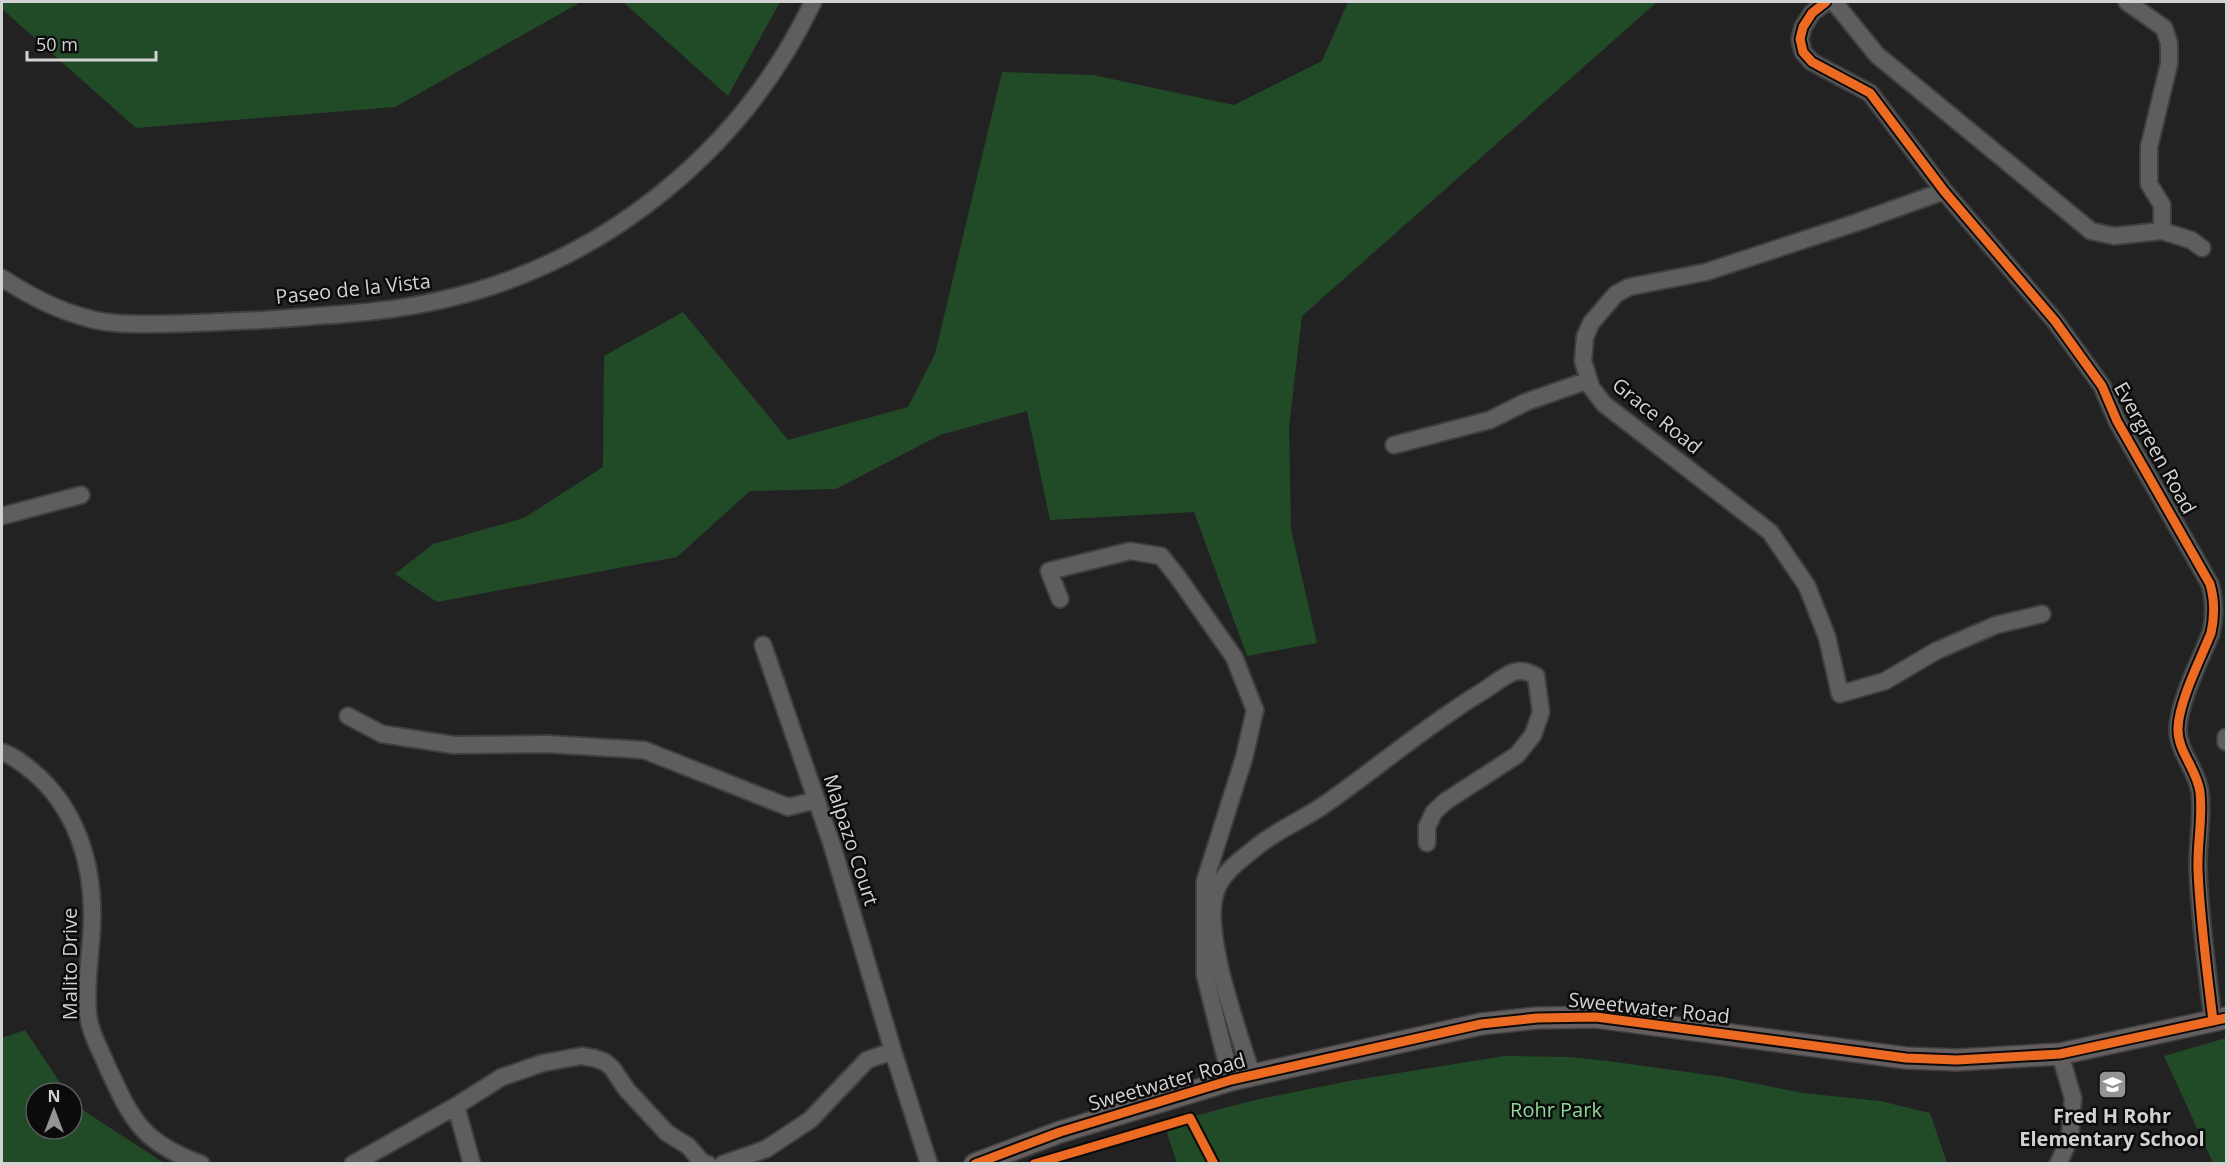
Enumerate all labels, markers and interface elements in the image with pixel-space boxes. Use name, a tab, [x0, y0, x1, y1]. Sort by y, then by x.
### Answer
scale bar	[27, 24, 156, 62]
text: 50 m	[36, 32, 78, 56]
street label: Paseo de la Vista	[274, 267, 432, 310]
street label: Grace Road	[1607, 371, 1708, 460]
street label: Evergreen Road	[2108, 377, 2203, 519]
street label: Malpazo Court	[818, 771, 885, 909]
street label: Malito Drive	[56, 908, 83, 1020]
street label: Sweetwater Road	[1567, 986, 1731, 1029]
street label: Sweetwater Road	[1085, 1046, 1249, 1117]
school or university icon: Fred H Rohr Elementary School	[2096, 1069, 2128, 1101]
north arrow	[24, 1081, 84, 1141]
text: N	[47, 1085, 61, 1107]
park label: Rohr Park	[1510, 1096, 1602, 1123]
place label: Fred H Rohr Elementary School	[2019, 1102, 2205, 1152]

